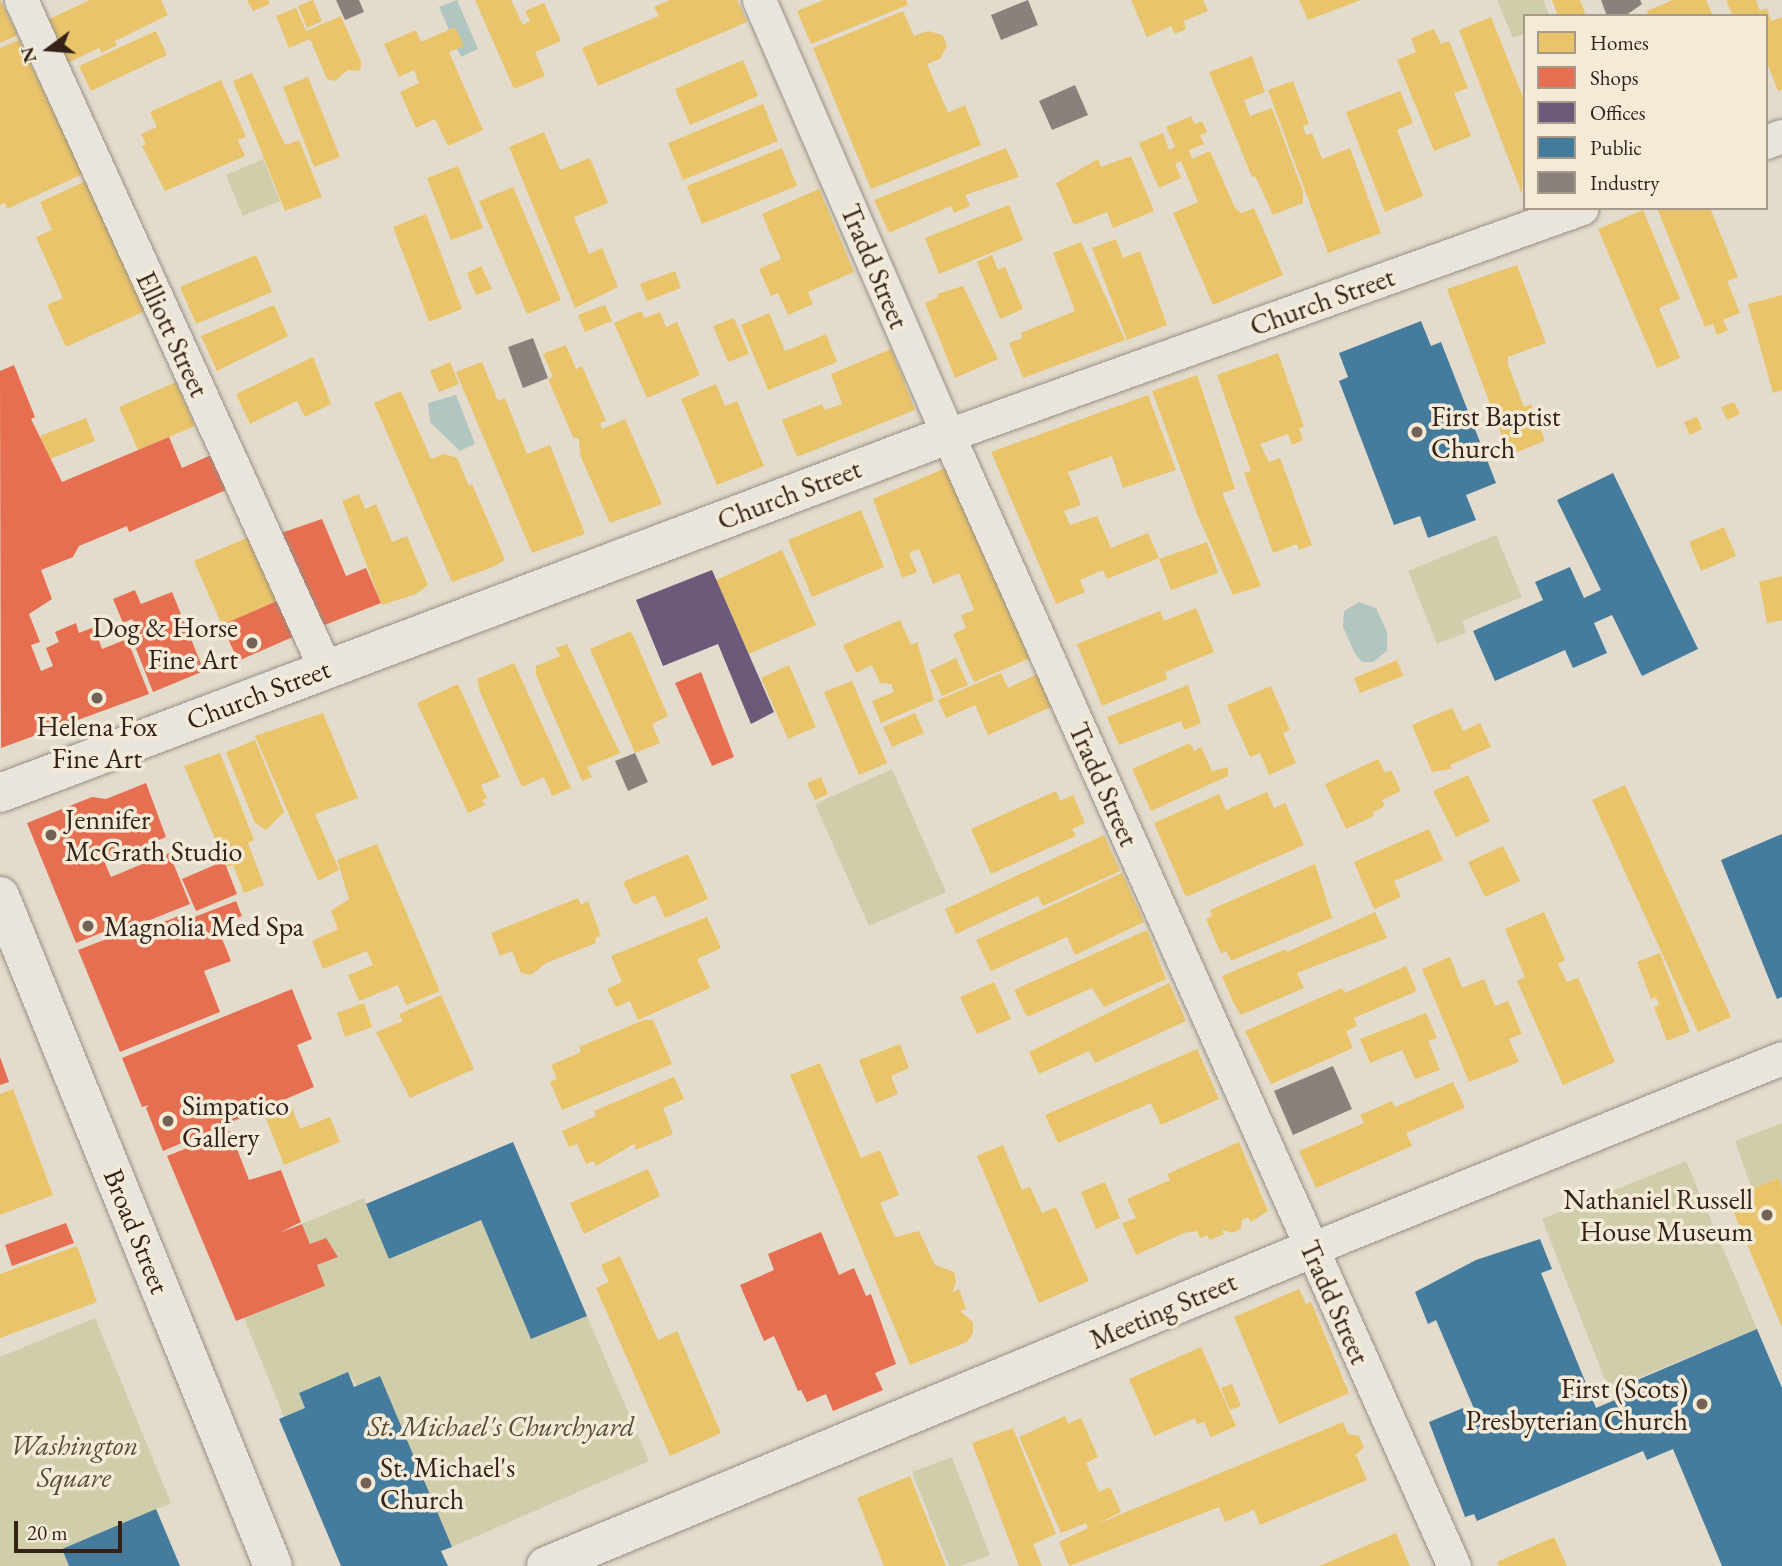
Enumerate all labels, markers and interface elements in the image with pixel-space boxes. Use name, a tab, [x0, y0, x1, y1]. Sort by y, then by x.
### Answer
north arrow	[14, 14, 84, 84]
legend	[1523, 14, 1768, 210]
text: Homes	[1590, 29, 1649, 56]
text: N	[14, 44, 42, 66]
text: Shops	[1590, 64, 1639, 91]
text: Offices	[1590, 99, 1645, 126]
text: Public	[1590, 134, 1642, 161]
text: Industry	[1590, 169, 1660, 196]
street label: Tradd Street	[834, 199, 916, 333]
street label: Church Street	[1245, 259, 1399, 343]
street label: Elliott Street	[129, 266, 217, 402]
place label: First Baptist Church	[1431, 399, 1561, 465]
marker: First Baptist Church	[1409, 424, 1425, 440]
street label: Church Street	[712, 451, 866, 537]
place label: Dog & Horse Fine Art	[93, 610, 238, 676]
marker: Dog & Horse Fine Art	[244, 635, 260, 651]
street label: Church Street	[181, 651, 335, 737]
marker: Helena Fox Fine Art	[89, 690, 105, 706]
place label: Helena Fox Fine Art	[36, 709, 158, 775]
street label: Tradd Street	[1062, 717, 1146, 851]
place label: Jennifer McGrath Studio	[65, 802, 242, 868]
marker: Jennifer McGrath Studio	[43, 827, 59, 843]
place label: Magnolia Med Spa	[104, 909, 304, 943]
marker: Magnolia Med Spa	[78, 916, 98, 936]
place label: Simpatico Gallery	[182, 1088, 289, 1154]
marker: Simpatico Gallery	[160, 1113, 176, 1129]
street label: Broad Street	[97, 1164, 177, 1298]
place label: Nathaniel Russell House Museum	[1563, 1182, 1753, 1248]
marker: Nathaniel Russell House Museum	[1759, 1207, 1775, 1223]
street label: Tradd Street	[1293, 1235, 1377, 1369]
street label: Meeting Street	[1085, 1264, 1241, 1356]
place label: First (Scots) Presbyterian Church	[1466, 1371, 1688, 1437]
marker: First (Scots) Presbyterian Church	[1694, 1396, 1710, 1412]
park label: St. Michael's Churchyard	[368, 1409, 634, 1443]
park label: Washington Square	[10, 1428, 138, 1494]
place label: St. Michael's Church	[380, 1450, 515, 1516]
marker: St. Michael's Church	[358, 1475, 374, 1491]
scale bar	[18, 1506, 126, 1550]
text: 20 m	[27, 1519, 68, 1546]

